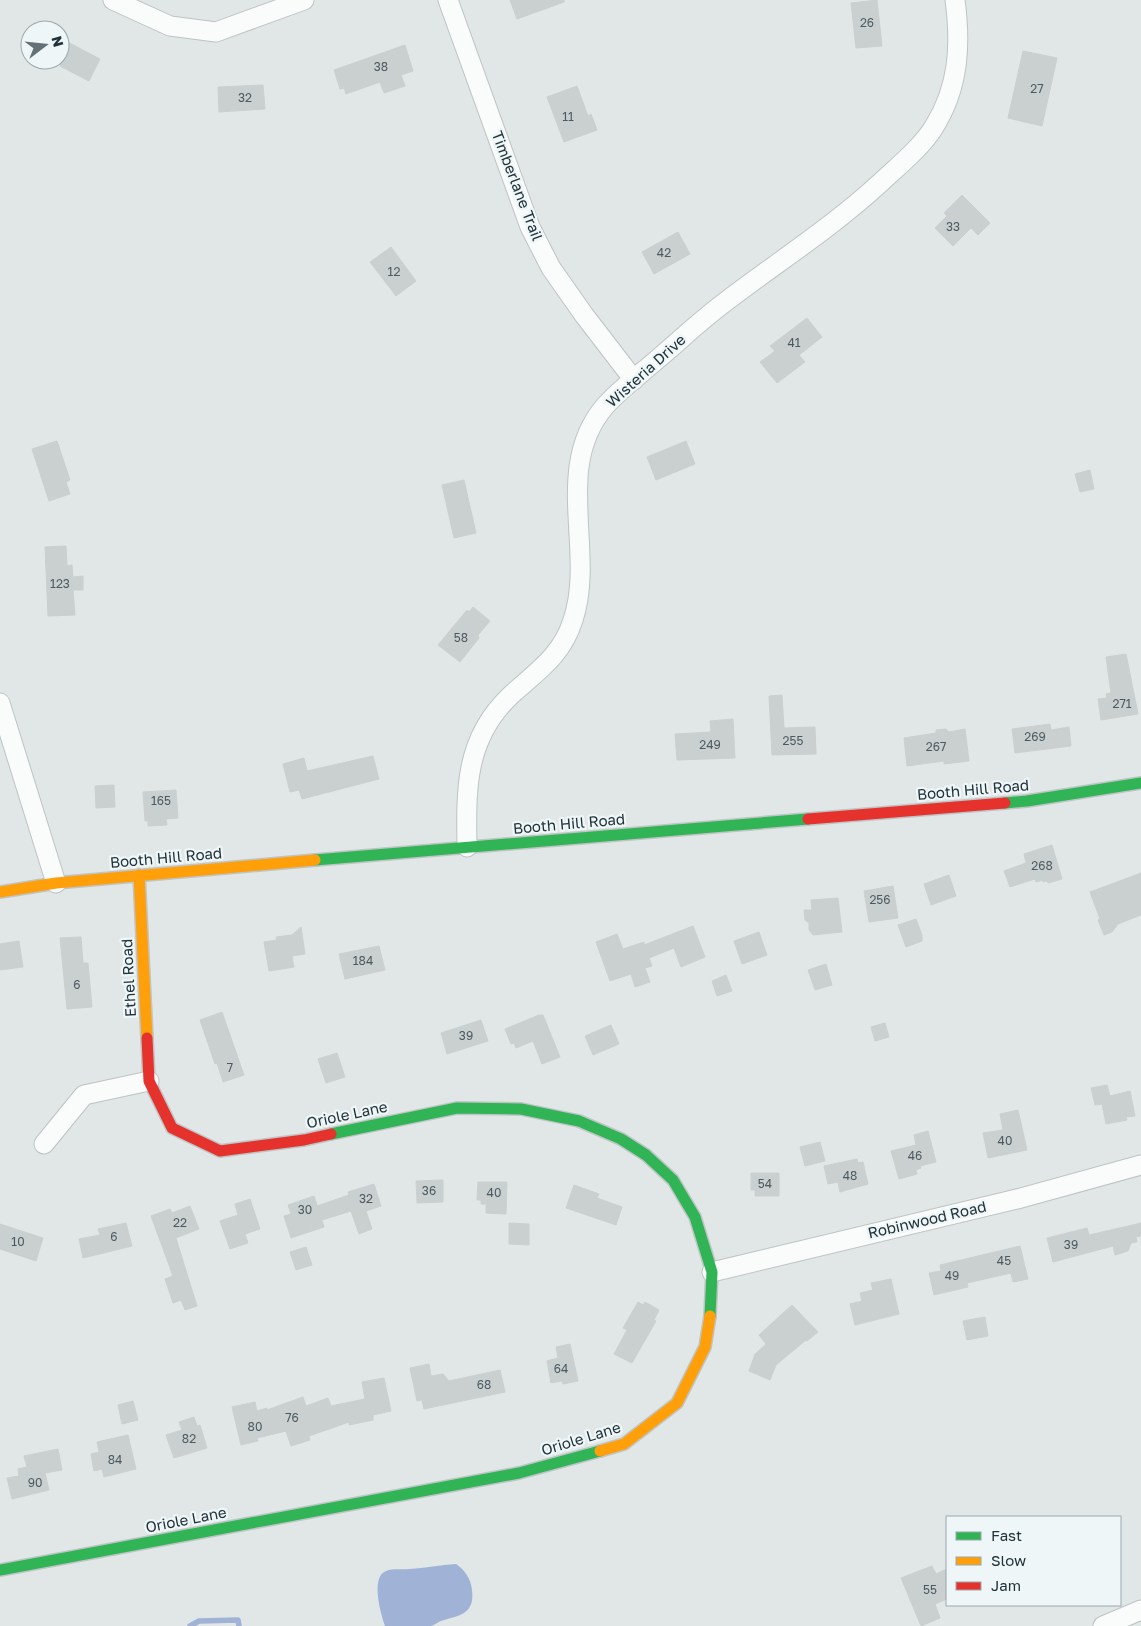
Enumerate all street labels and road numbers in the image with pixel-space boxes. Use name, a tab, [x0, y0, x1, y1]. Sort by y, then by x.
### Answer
street label: Timberlane Trail	[489, 128, 547, 243]
street label: Wisteria Drive	[602, 330, 689, 411]
street label: Booth Hill Road	[916, 775, 1030, 803]
street label: Booth Hill Road	[512, 809, 626, 837]
street label: Booth Hill Road	[109, 843, 223, 871]
street label: Ethel Road	[117, 938, 139, 1018]
street label: Oriole Lane	[305, 1097, 389, 1131]
street label: Robinwood Road	[866, 1197, 988, 1241]
street label: Oriole Lane	[539, 1417, 623, 1459]
street label: Oriole Lane	[144, 1502, 228, 1536]

